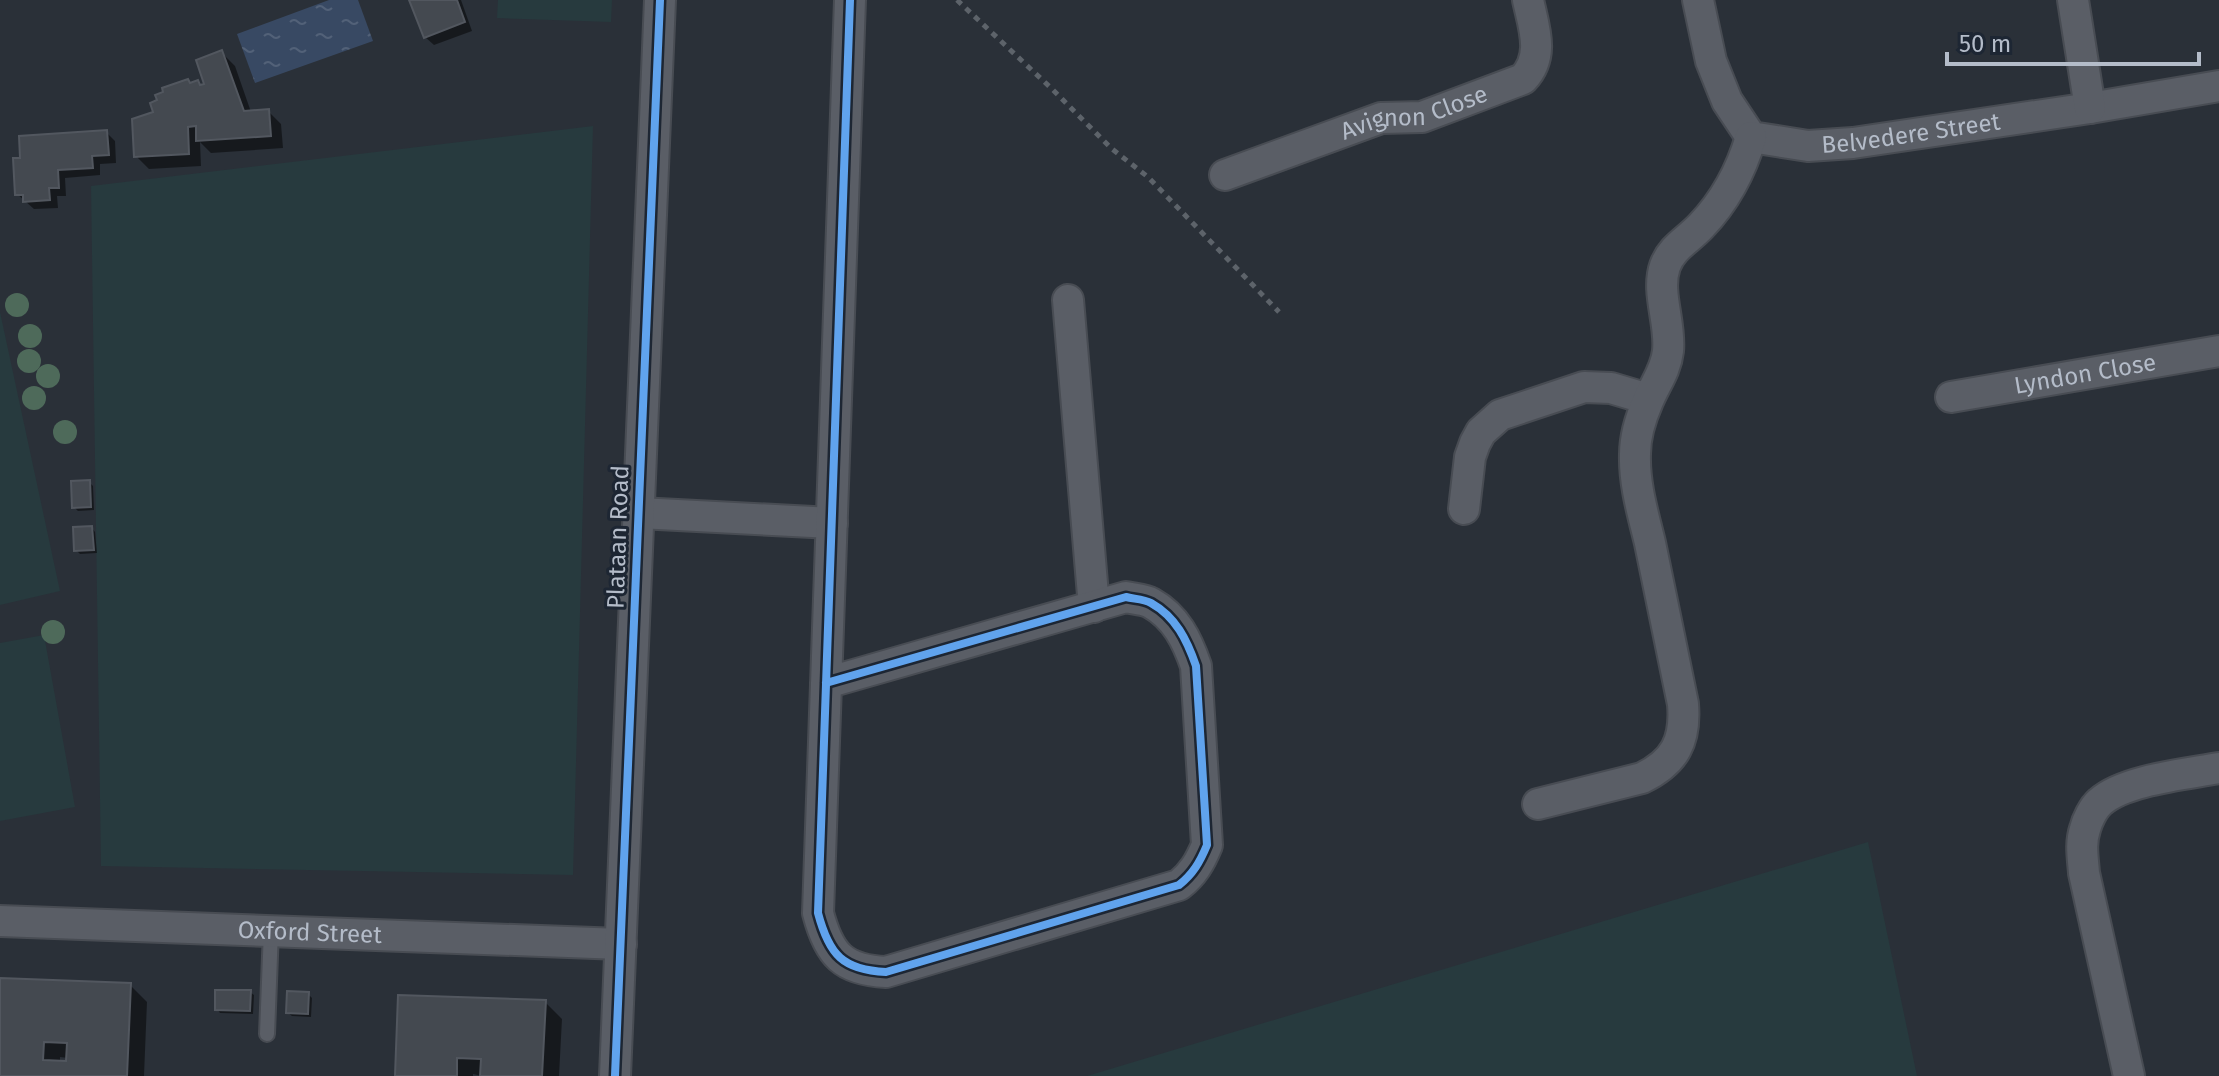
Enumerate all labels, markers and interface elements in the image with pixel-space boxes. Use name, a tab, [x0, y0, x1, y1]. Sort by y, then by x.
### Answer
scale bar	[1947, 16, 2199, 66]
text: 50 m	[1959, 30, 2011, 58]
street label: Avignon Close	[1337, 80, 1491, 146]
street label: Belvedere Street	[1821, 107, 2002, 159]
street label: Lyndon Close	[2012, 348, 2158, 400]
street label: Plataan Road	[601, 465, 635, 609]
street label: Oxford Street	[237, 916, 383, 949]

